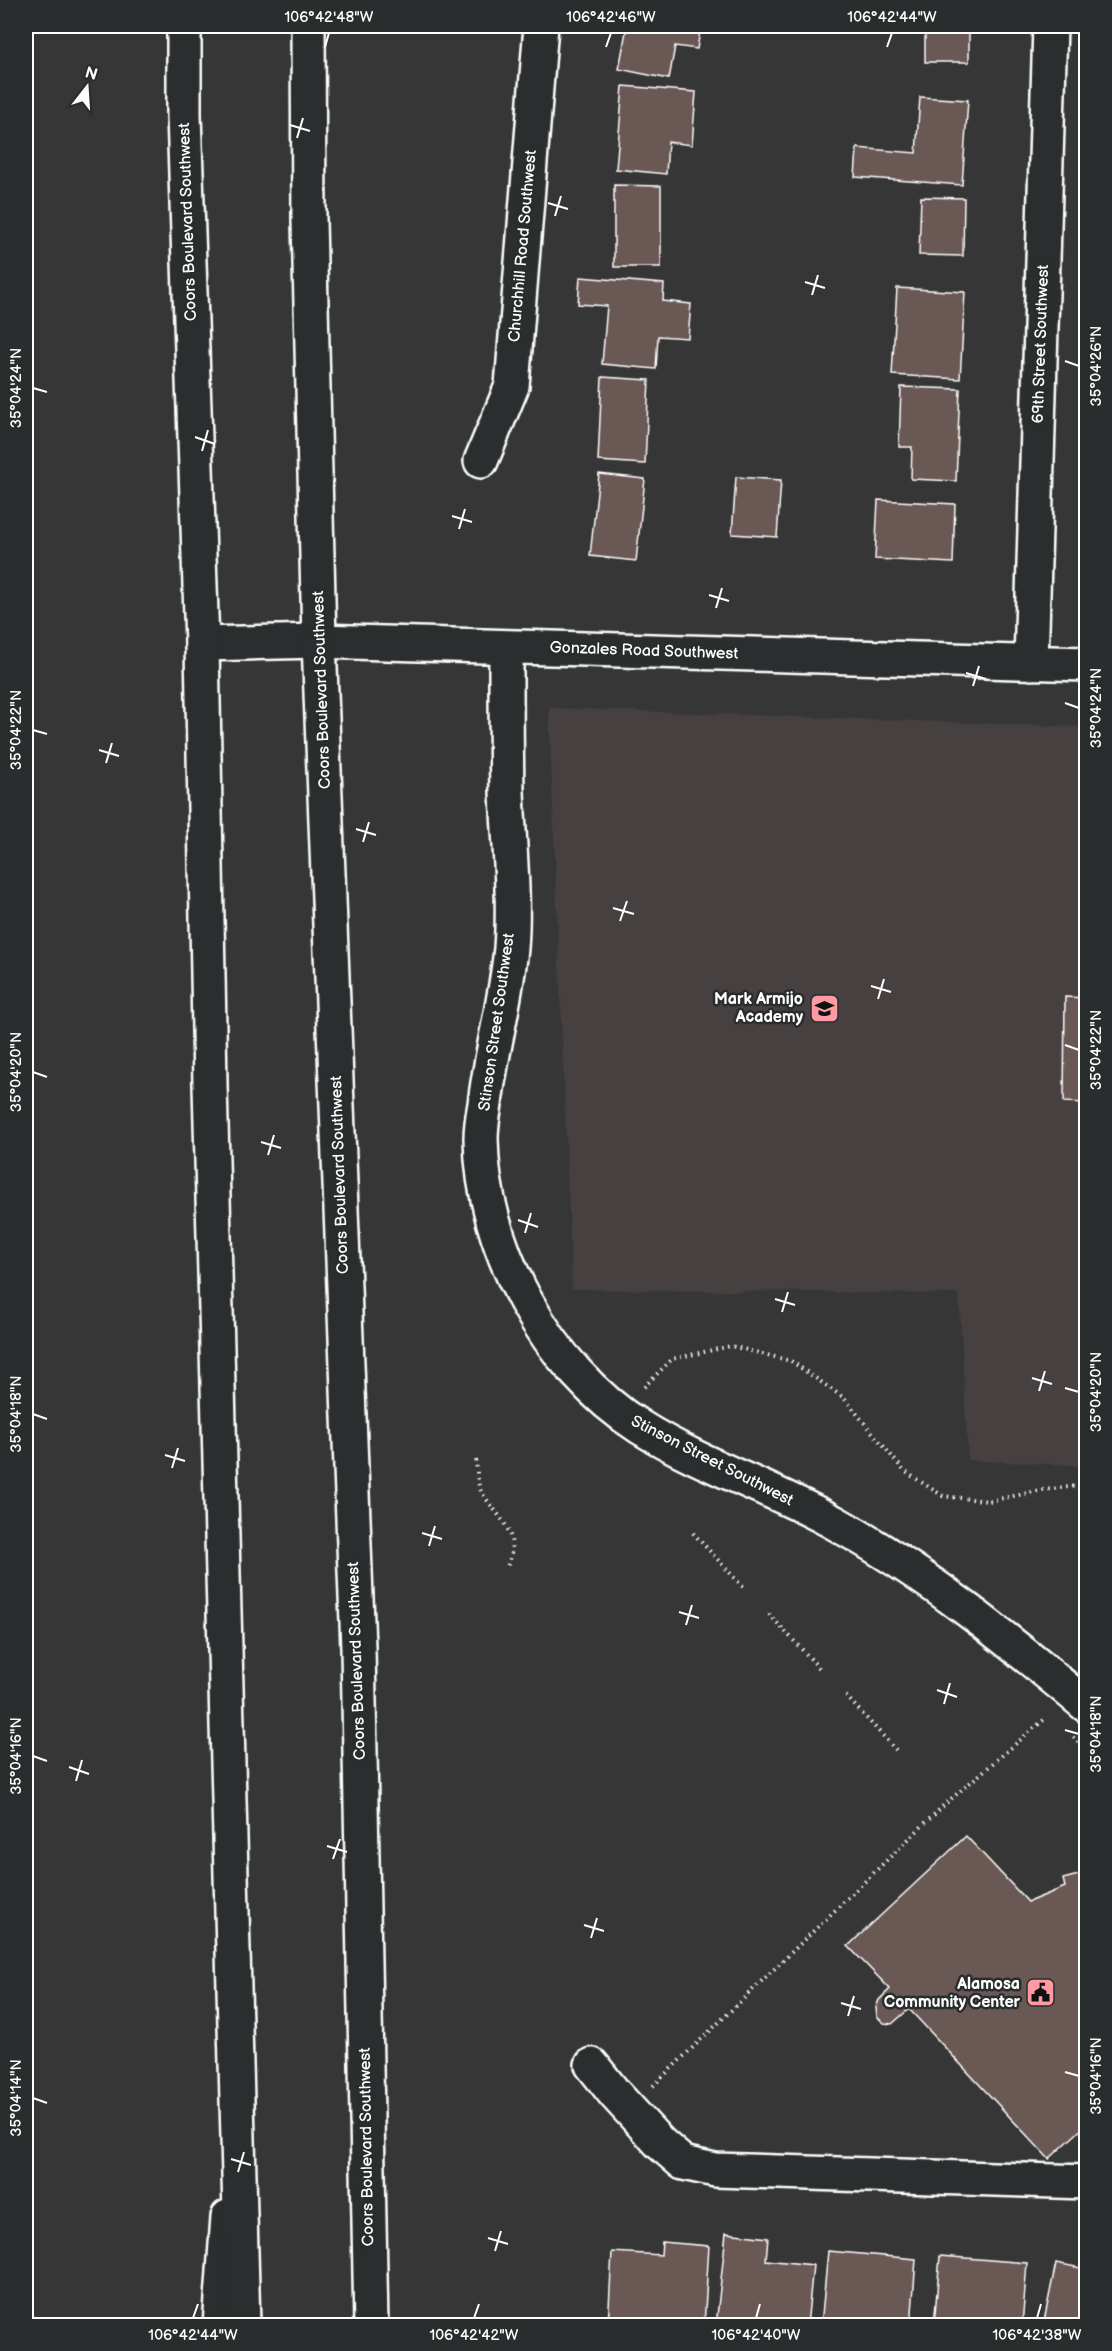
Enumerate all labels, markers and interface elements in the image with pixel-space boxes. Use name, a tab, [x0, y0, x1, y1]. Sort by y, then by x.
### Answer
text: 106°42'48"W	[285, 8, 374, 27]
text: 106°42'46"W	[566, 8, 656, 27]
text: 106°42'44"W	[847, 8, 937, 27]
north arrow	[57, 57, 117, 117]
text: N	[82, 63, 99, 85]
street label: Coors Boulevard Southwest	[175, 122, 201, 322]
street label: Churchhill Road Southwest	[505, 149, 541, 343]
street label: 69th Street Southwest	[1029, 264, 1053, 424]
text: 35°04'26"N	[1087, 326, 1106, 406]
text: 35°04'24"N	[7, 348, 26, 428]
street label: Coors Boulevard Southwest	[309, 590, 335, 790]
street label: Gonzales Road Southwest	[549, 638, 739, 664]
text: 35°04'24"N	[1087, 668, 1106, 748]
text: 35°04'22"N	[7, 690, 26, 770]
street label: Stinson Street Southwest	[475, 932, 519, 1112]
place label: Mark Armijo Academy	[714, 990, 804, 1027]
school or university icon: Mark Armijo Academy	[808, 992, 840, 1024]
text: 35°04'22"N	[1087, 1010, 1106, 1090]
text: 35°04'20"N	[7, 1032, 26, 1112]
street label: Coors Boulevard Southwest	[327, 1075, 353, 1275]
text: 35°04'20"N	[1087, 1352, 1106, 1432]
text: 35°04'18"N	[7, 1375, 26, 1453]
street label: Stinson Street Southwest	[628, 1412, 796, 1510]
street label: Coors Boulevard Southwest	[344, 1561, 370, 1761]
text: 35°04'18"N	[1087, 1695, 1106, 1773]
text: 35°04'16"N	[7, 1717, 26, 1795]
place label: Alamosa Community Center	[884, 1975, 1021, 2012]
public building icon: Alamosa Community Center	[1025, 1977, 1057, 2009]
text: 35°04'16"N	[1087, 2037, 1106, 2115]
street label: Coors Boulevard Southwest	[356, 2048, 378, 2246]
text: 35°04'14"N	[7, 2059, 26, 2137]
text: 106°42'44"W	[148, 2326, 238, 2345]
text: 106°42'42"W	[429, 2326, 519, 2345]
text: 106°42'40"W	[712, 2326, 801, 2345]
text: 106°42'38"W	[993, 2326, 1082, 2345]

